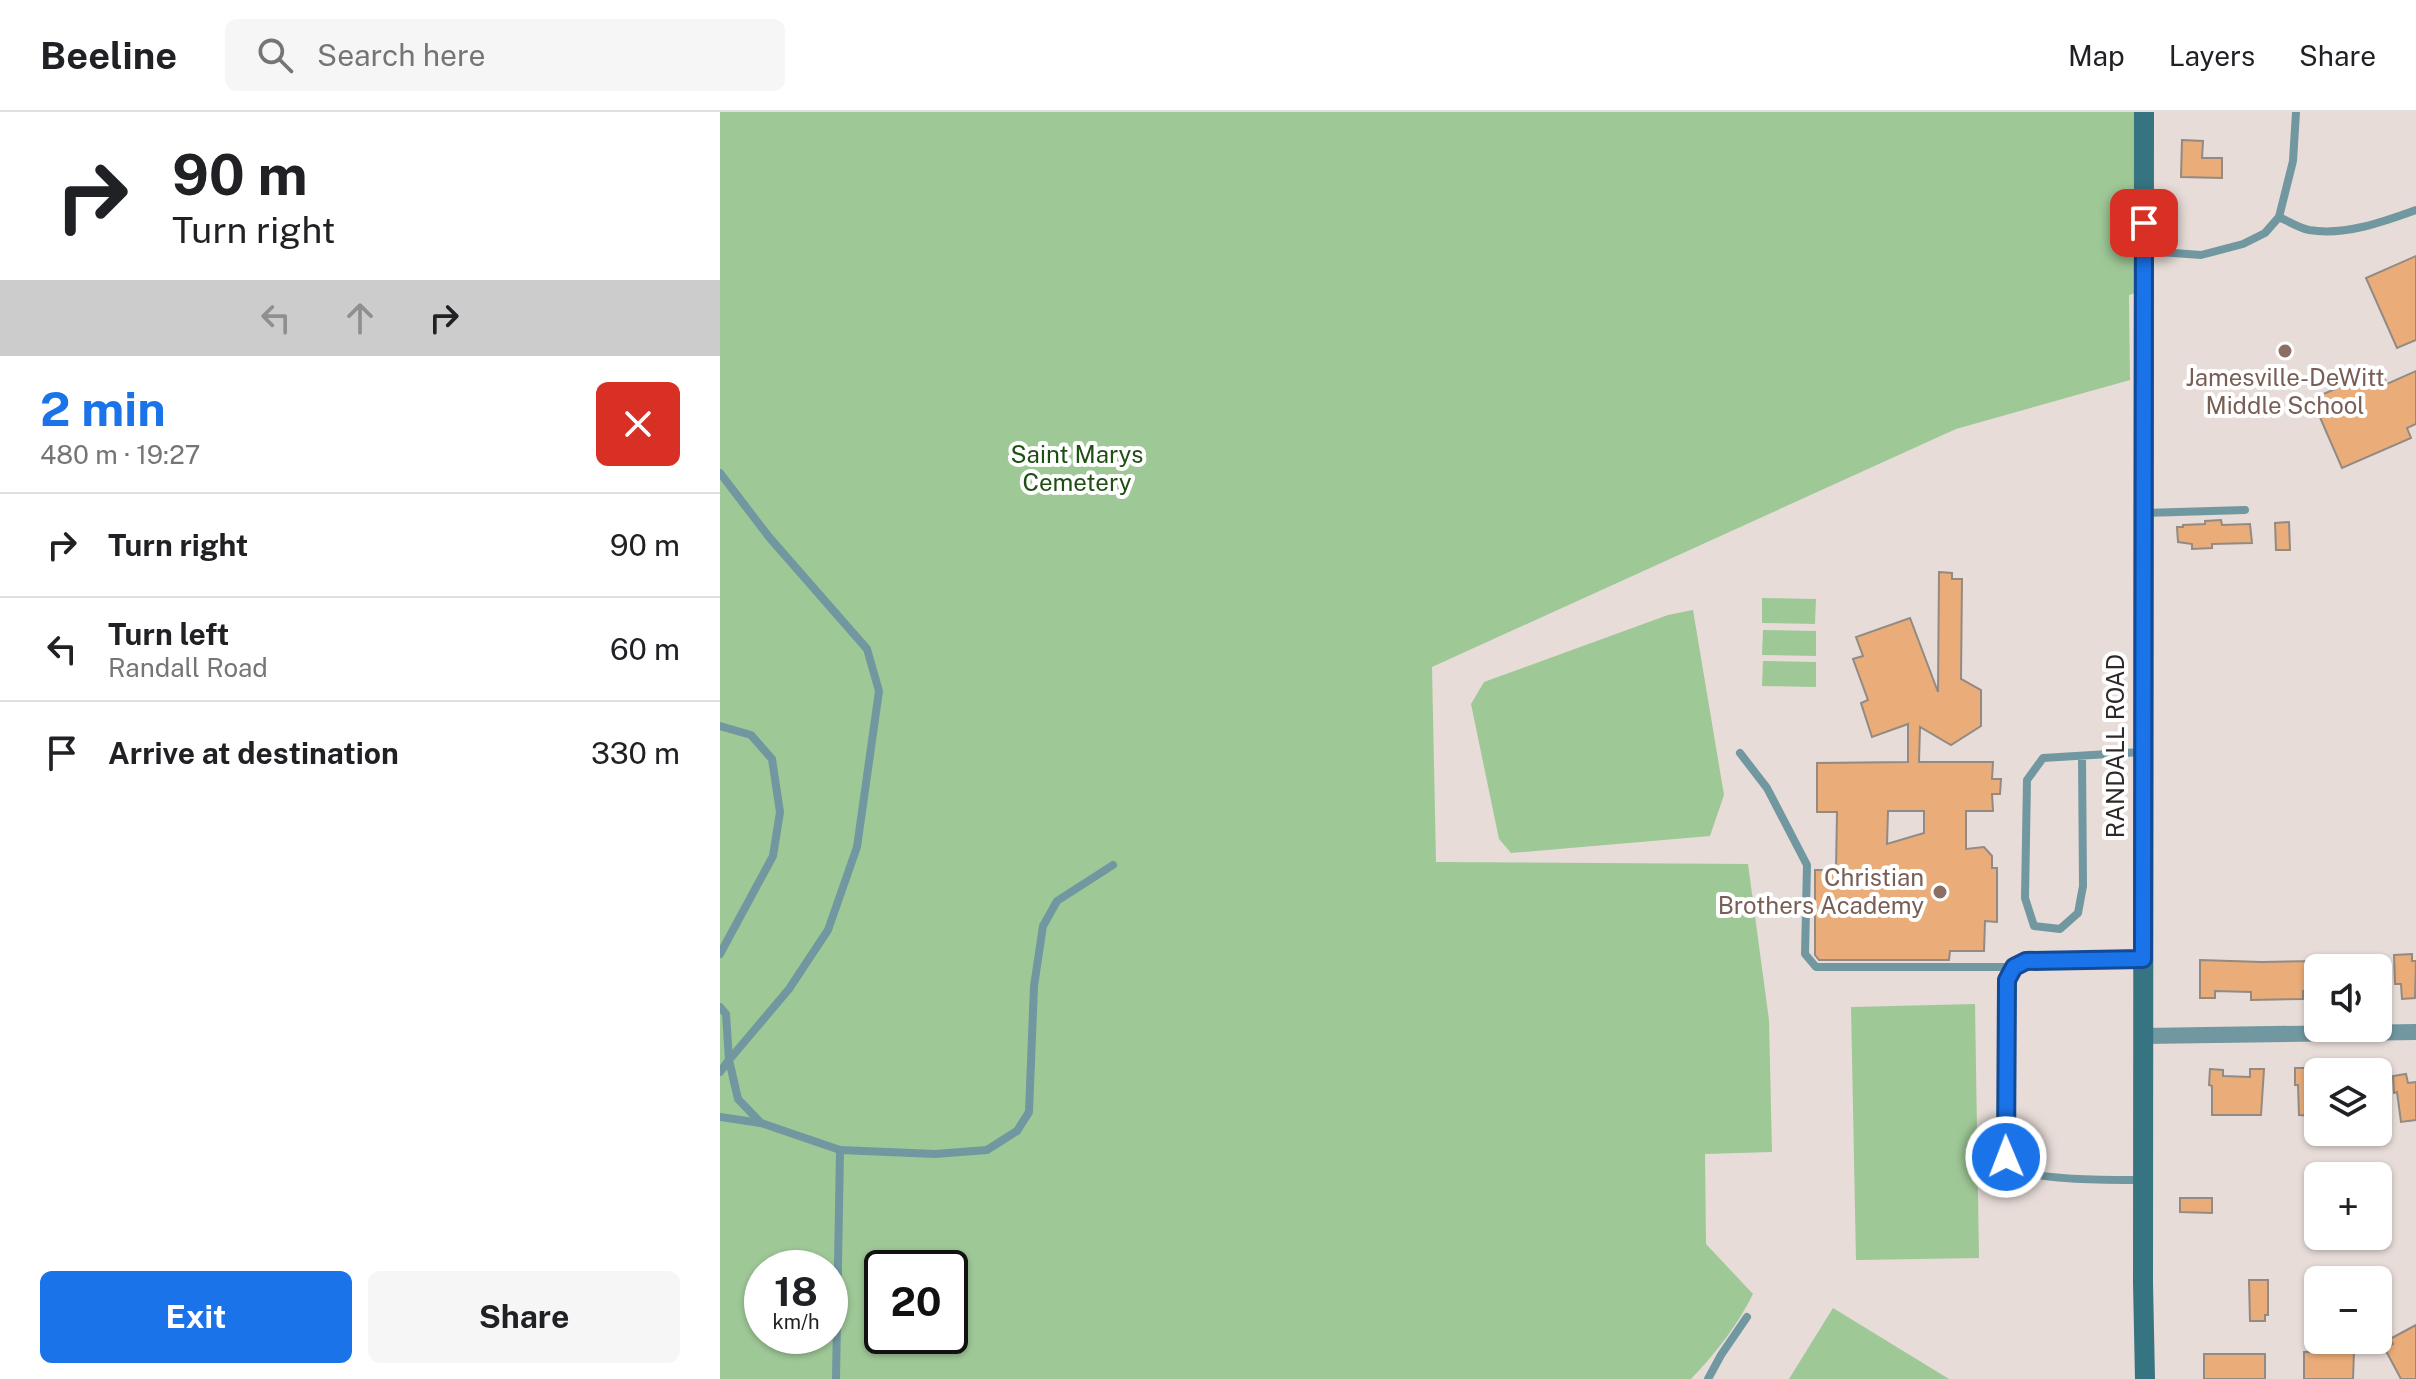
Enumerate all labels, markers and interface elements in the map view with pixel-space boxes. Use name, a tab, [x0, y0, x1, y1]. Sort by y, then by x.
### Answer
search box	[225, 19, 785, 91]
text: Beeline	[40, 33, 177, 78]
icon: search	[253, 33, 297, 77]
text: Search here	[317, 37, 486, 73]
text: Map	[2068, 39, 2125, 72]
text: Layers	[2169, 39, 2255, 72]
text: Share	[2299, 39, 2376, 72]
text: 90 m	[172, 142, 308, 208]
icon: right	[40, 144, 144, 248]
pin	[2110, 189, 2178, 257]
icon: arrive	[2122, 201, 2166, 245]
text: Turn right	[172, 209, 335, 251]
icon: left	[254, 296, 298, 340]
icon: ahead	[338, 296, 382, 340]
icon: right	[422, 296, 466, 340]
marker: Jamesville-DeWitt Middle School	[2276, 342, 2294, 360]
place label: Jamesville-DeWitt Middle School	[2185, 363, 2385, 419]
text: 2 min	[40, 380, 166, 437]
button: close	[596, 382, 680, 466]
text: 480 m · 19:27	[40, 439, 200, 470]
park label: Saint Marys Cemetery	[1011, 440, 1143, 496]
icon: right	[40, 523, 84, 567]
text: Turn right	[108, 527, 248, 563]
text: 90 m	[610, 527, 680, 563]
text: Turn left	[108, 616, 229, 652]
icon: left	[40, 627, 84, 671]
text: 60 m	[610, 631, 680, 667]
text: Randall Road	[108, 652, 268, 683]
street label: RANDALL ROAD	[2101, 654, 2129, 838]
icon: arrive	[40, 731, 84, 775]
text: Arrive at destination	[108, 735, 399, 771]
text: 330 m	[591, 735, 680, 771]
place label: Christian Brothers Academy	[1718, 863, 1924, 919]
marker: Christian Brothers Academy	[1931, 883, 1949, 901]
map controls	[2304, 954, 2392, 1354]
button: sound	[2304, 954, 2392, 1042]
button: layers	[2304, 1058, 2392, 1146]
position arrow	[1964, 1115, 2048, 1199]
button: +	[2304, 1162, 2392, 1250]
speed limit sign: 20	[864, 1250, 968, 1354]
button: −	[2304, 1266, 2392, 1354]
text: 18	[774, 1268, 818, 1315]
button: Exit	[40, 1271, 352, 1363]
button: Share	[368, 1271, 680, 1363]
text: km/h	[772, 1310, 820, 1334]

